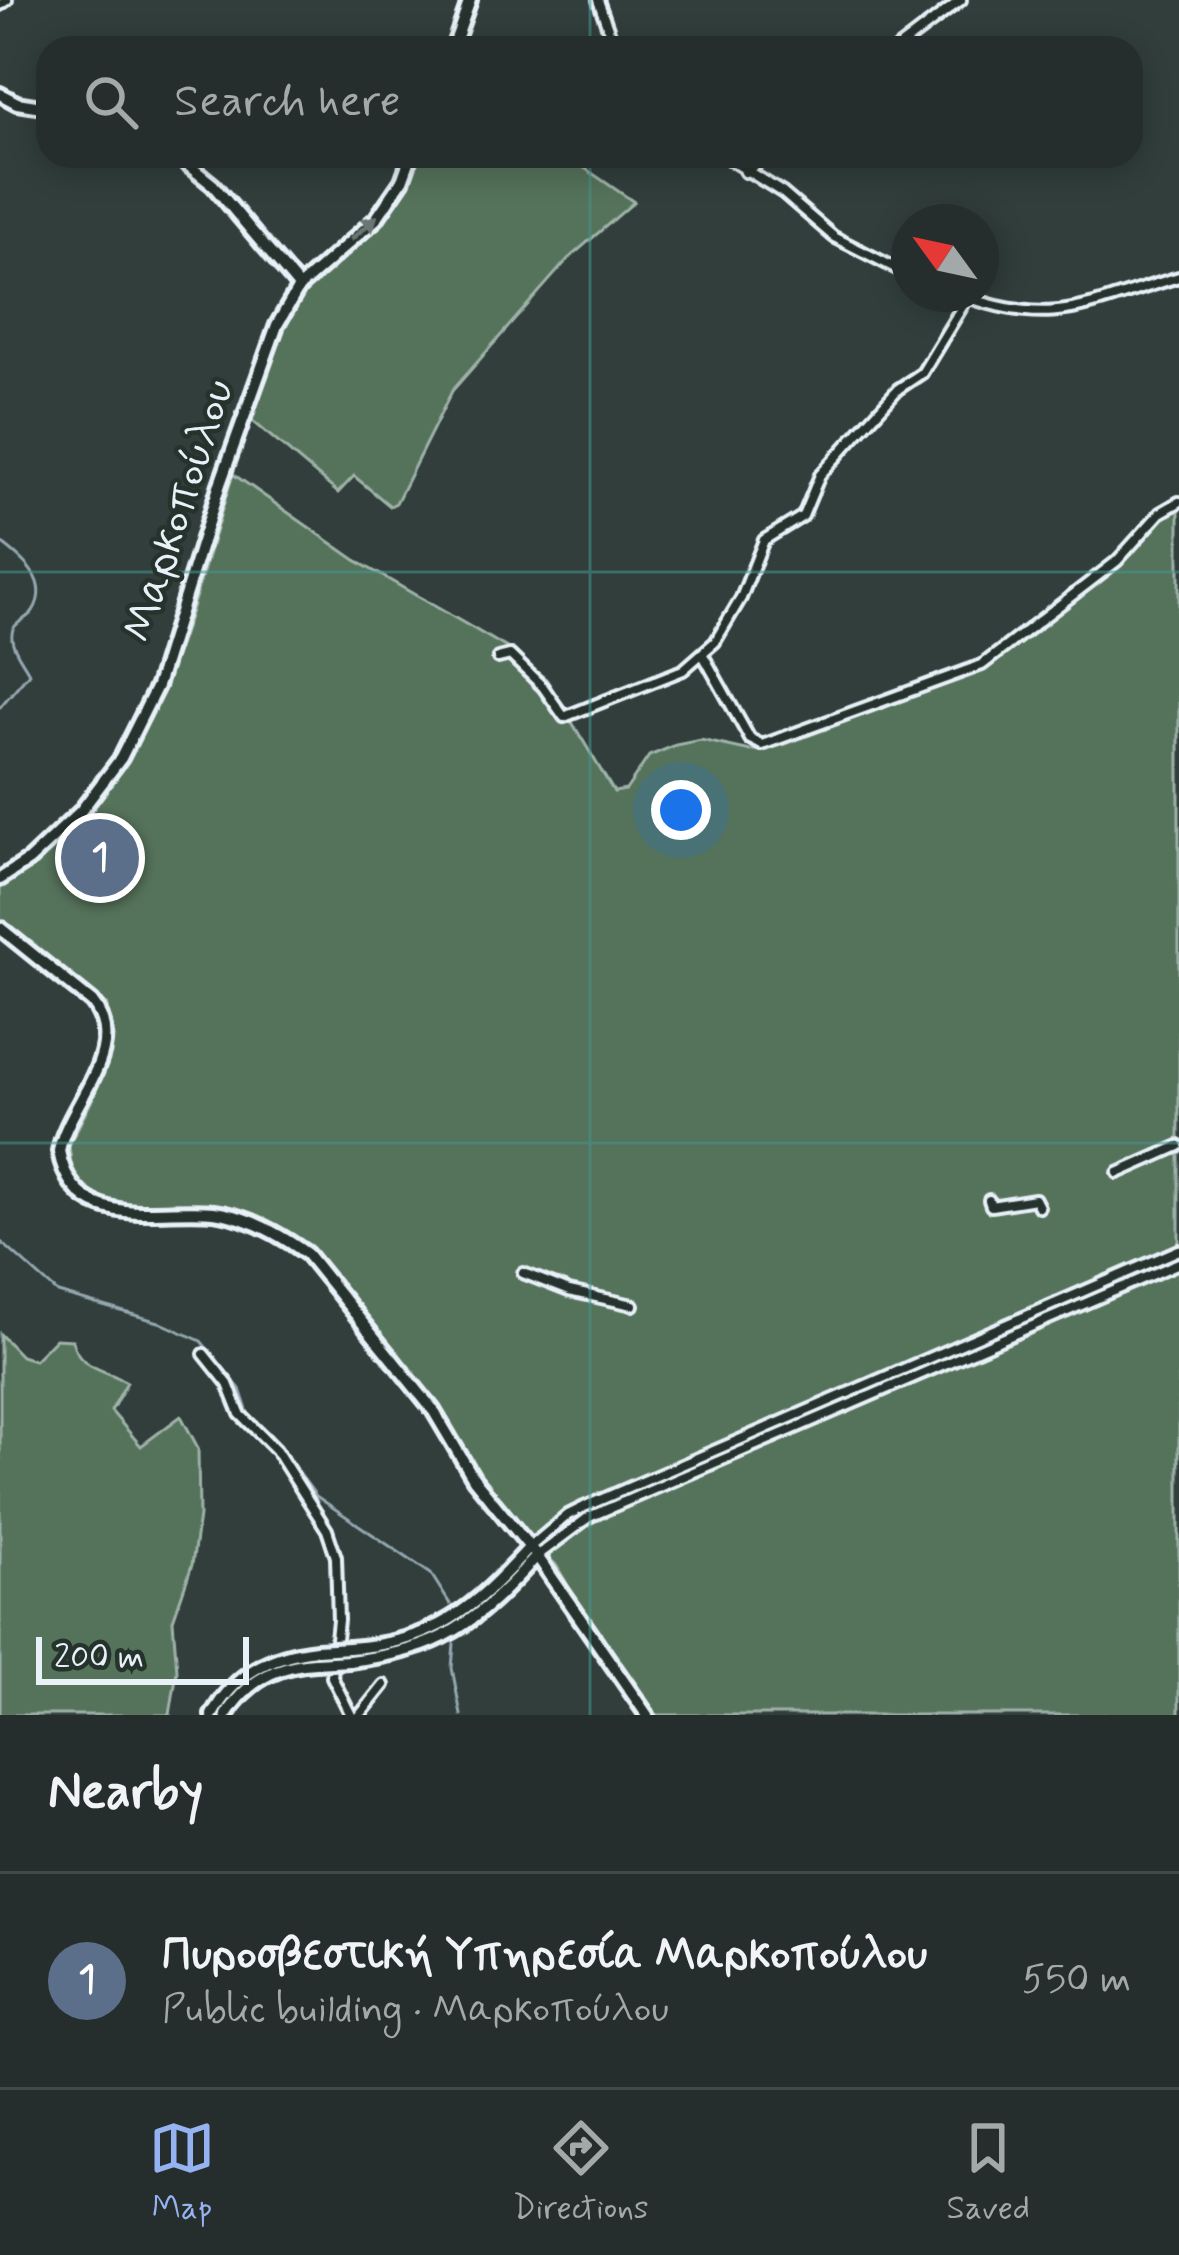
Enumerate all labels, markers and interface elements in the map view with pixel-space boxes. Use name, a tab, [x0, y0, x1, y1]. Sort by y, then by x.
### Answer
search box	[36, 36, 1143, 168]
icon: search	[78, 69, 144, 135]
text: Search here	[174, 73, 401, 132]
north arrow	[891, 204, 999, 312]
one-way arrow	[349, 215, 378, 242]
street label: Μαρκοπούλου	[109, 372, 250, 650]
your location	[651, 780, 711, 840]
pin: 1	[61, 813, 139, 903]
scale bar	[36, 1631, 249, 1684]
text: 200 m	[54, 1636, 144, 1680]
text: Nearby	[48, 1760, 203, 1826]
text: Πυροσβεστική Υπηρεσία Μαρκοπούλου	[162, 1926, 927, 1985]
text: 1	[78, 1955, 96, 2006]
text: 550 m	[1022, 1955, 1131, 2006]
text: Public building · Μαρκοπούλου	[162, 1985, 669, 2036]
tab: Map	[149, 2115, 215, 2231]
tab: Directions	[513, 2115, 649, 2231]
tab: Saved	[947, 2115, 1030, 2231]

